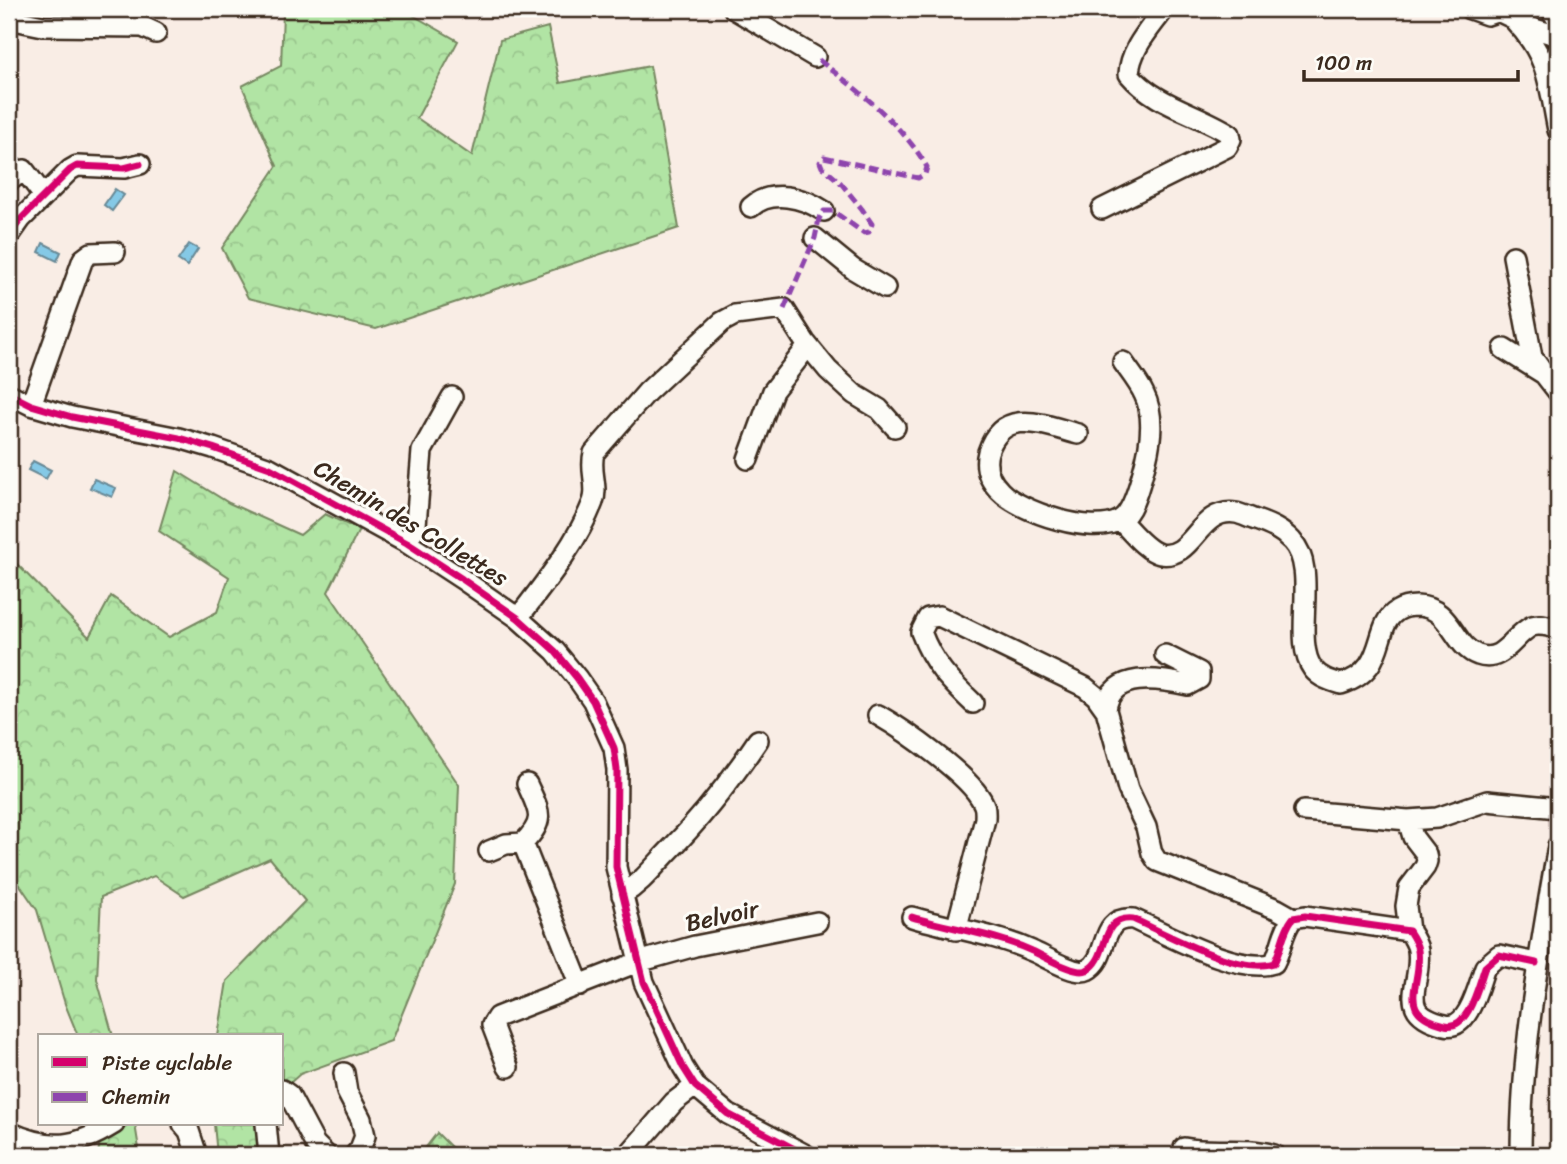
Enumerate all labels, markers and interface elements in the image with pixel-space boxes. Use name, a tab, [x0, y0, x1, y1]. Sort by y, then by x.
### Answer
scale bar	[1304, 38, 1518, 82]
text: 100 m	[1315, 44, 1372, 82]
street label: Chemin des Collettes	[305, 448, 517, 598]
street label: Belvoir	[681, 888, 764, 944]
legend	[38, 1034, 284, 1126]
text: Piste cyclable	[102, 1044, 233, 1082]
text: Chemin	[102, 1078, 170, 1116]

